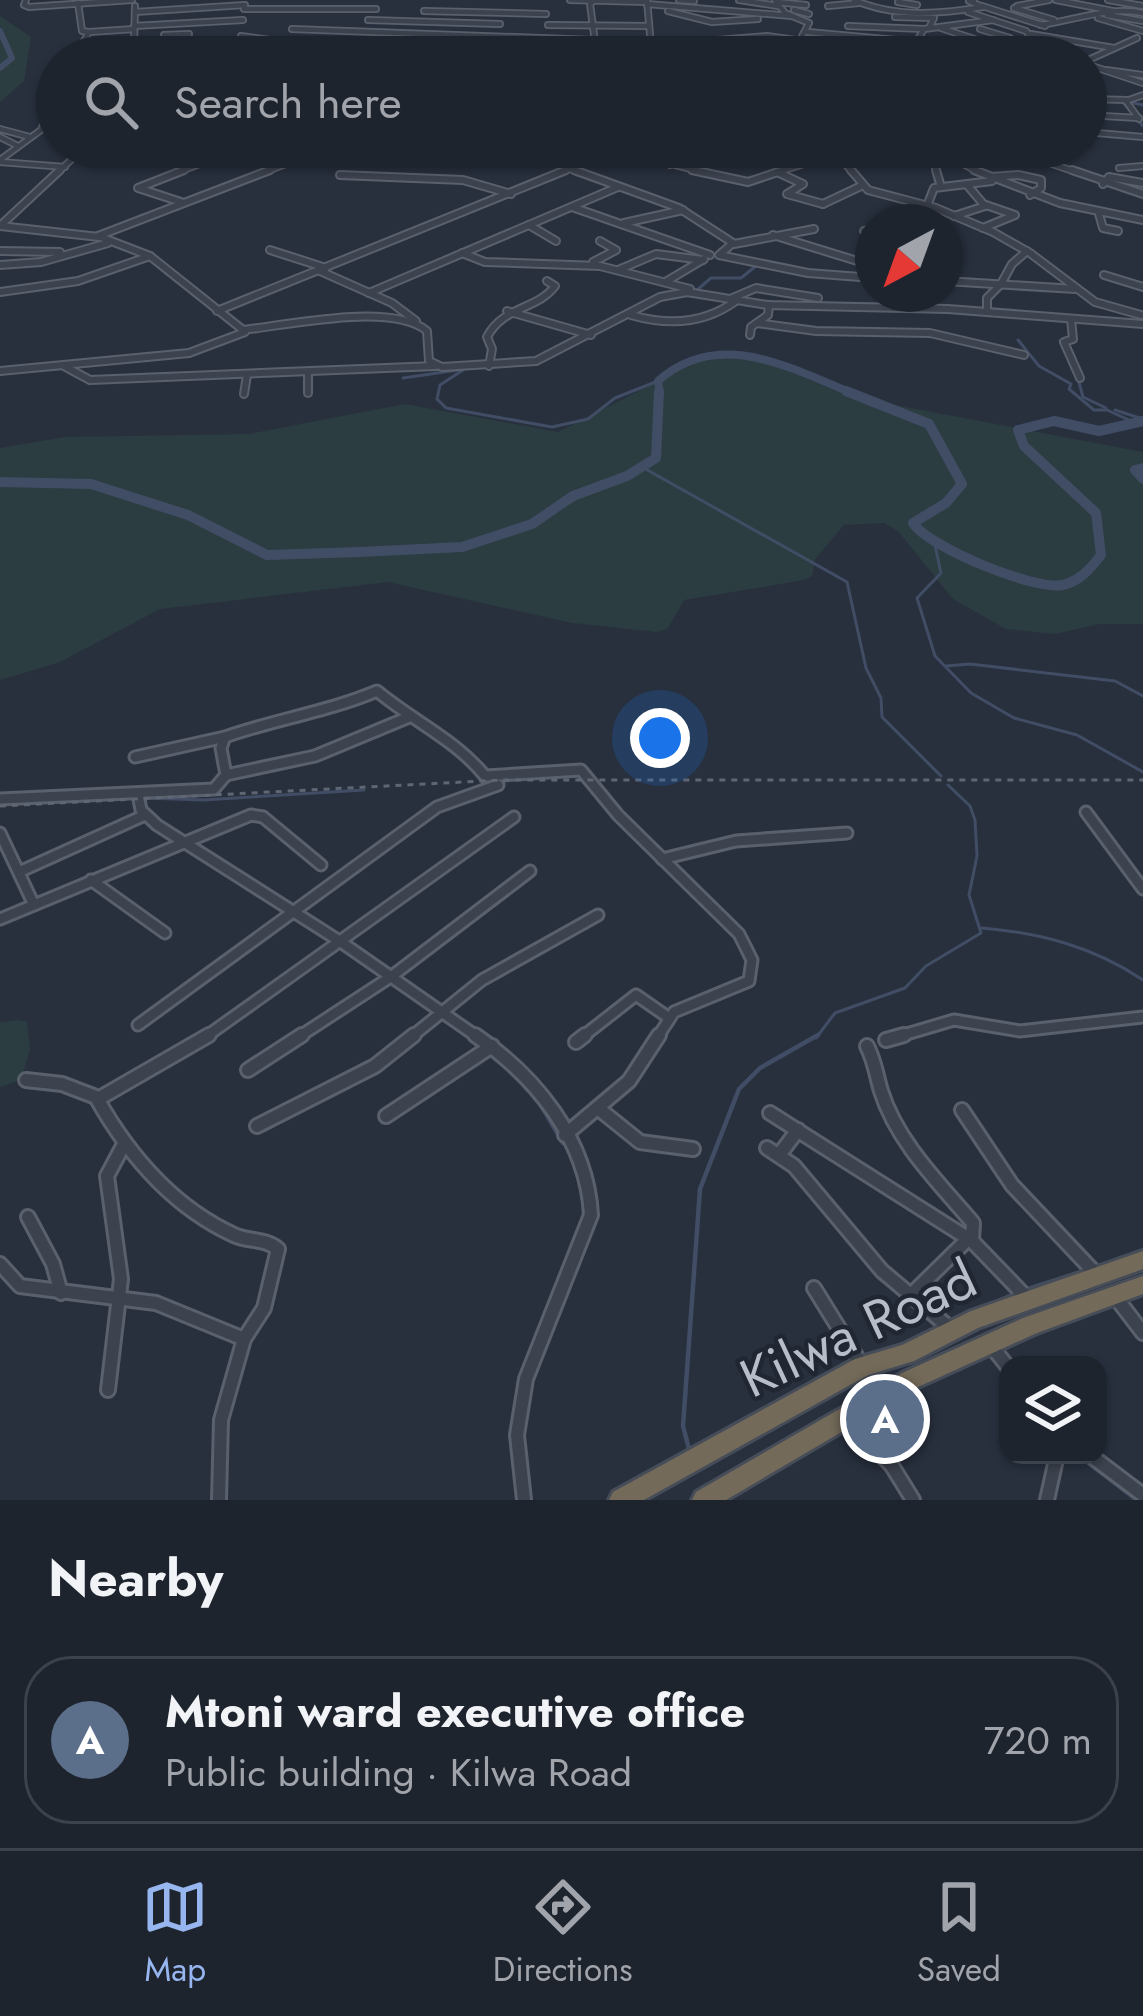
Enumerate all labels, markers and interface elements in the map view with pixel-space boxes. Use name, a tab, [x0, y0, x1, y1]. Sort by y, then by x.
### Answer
search box	[36, 36, 1107, 168]
icon: search	[78, 69, 144, 135]
text: Search here	[174, 70, 402, 135]
north arrow	[855, 204, 963, 312]
your location	[630, 708, 690, 768]
street label: Kilwa Road	[727, 1239, 989, 1417]
map controls	[999, 1356, 1107, 1464]
button: layers	[999, 1356, 1107, 1464]
pin: A	[846, 1374, 924, 1464]
text: Nearby	[48, 1541, 223, 1615]
text: Mtoni ward executive office	[165, 1679, 745, 1744]
text: A	[76, 1712, 104, 1769]
text: 720 m	[984, 1712, 1092, 1769]
text: Public building · Kilwa Road	[165, 1744, 632, 1801]
tab: Map	[142, 1874, 208, 1993]
tab: Directions	[493, 1874, 633, 1993]
tab: Saved	[917, 1874, 1001, 1993]

